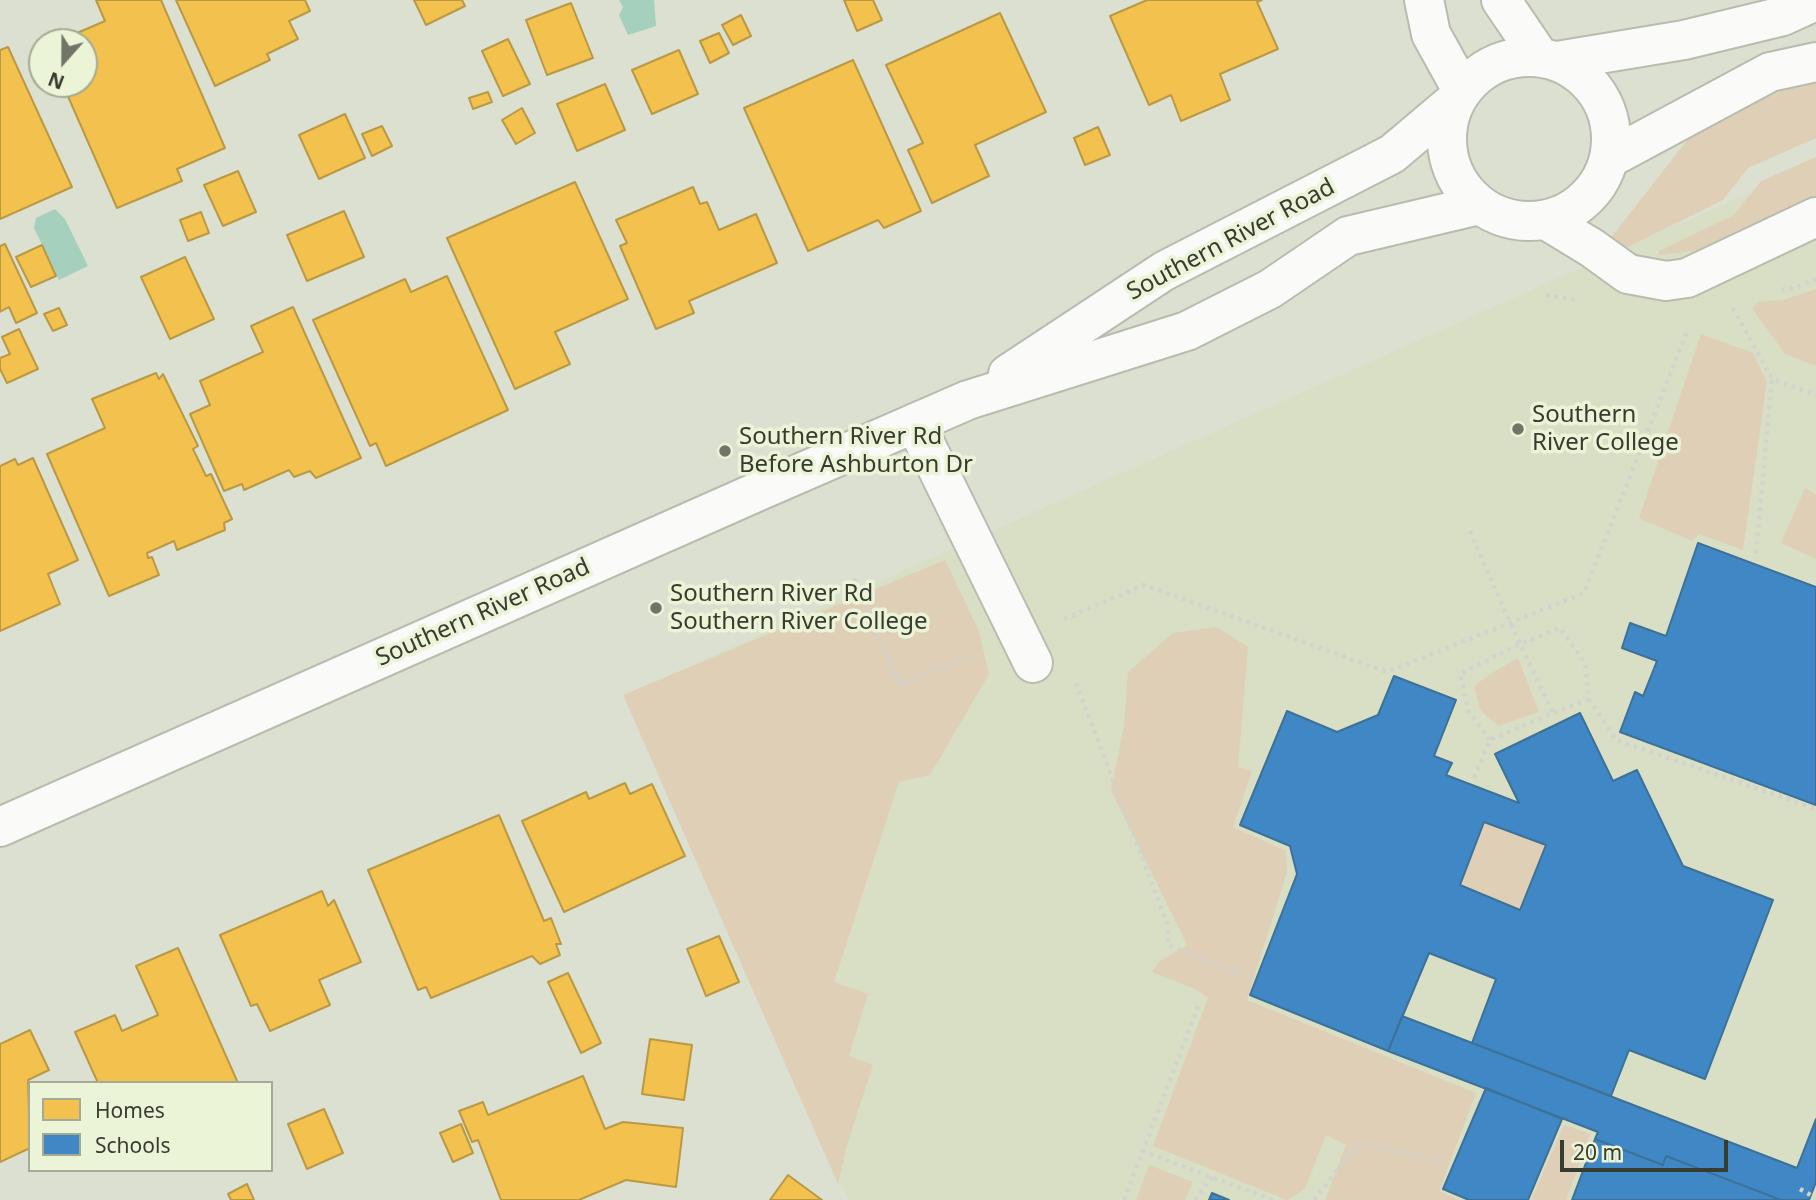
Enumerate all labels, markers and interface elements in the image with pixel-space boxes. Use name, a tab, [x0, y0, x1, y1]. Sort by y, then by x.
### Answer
north arrow	[28, 28, 98, 98]
text: N	[44, 66, 68, 96]
street label: Southern River Road	[1122, 173, 1340, 307]
place label: Southern River College	[1532, 401, 1679, 457]
marker: Southern River College	[1510, 421, 1526, 437]
place label: Southern River Rd Before Ashburton Dr	[739, 423, 973, 479]
marker: Southern River Rd Before Ashburton Dr	[717, 443, 733, 459]
street label: Southern River Road	[372, 553, 594, 673]
place label: Southern River Rd Southern River College	[670, 580, 927, 636]
marker: Southern River Rd Southern River College	[648, 600, 664, 616]
legend	[28, 1081, 273, 1172]
text: Homes	[95, 1096, 165, 1124]
scale bar	[1564, 1126, 1732, 1170]
text: Schools	[95, 1131, 170, 1159]
text: 20 m	[1573, 1138, 1622, 1166]

